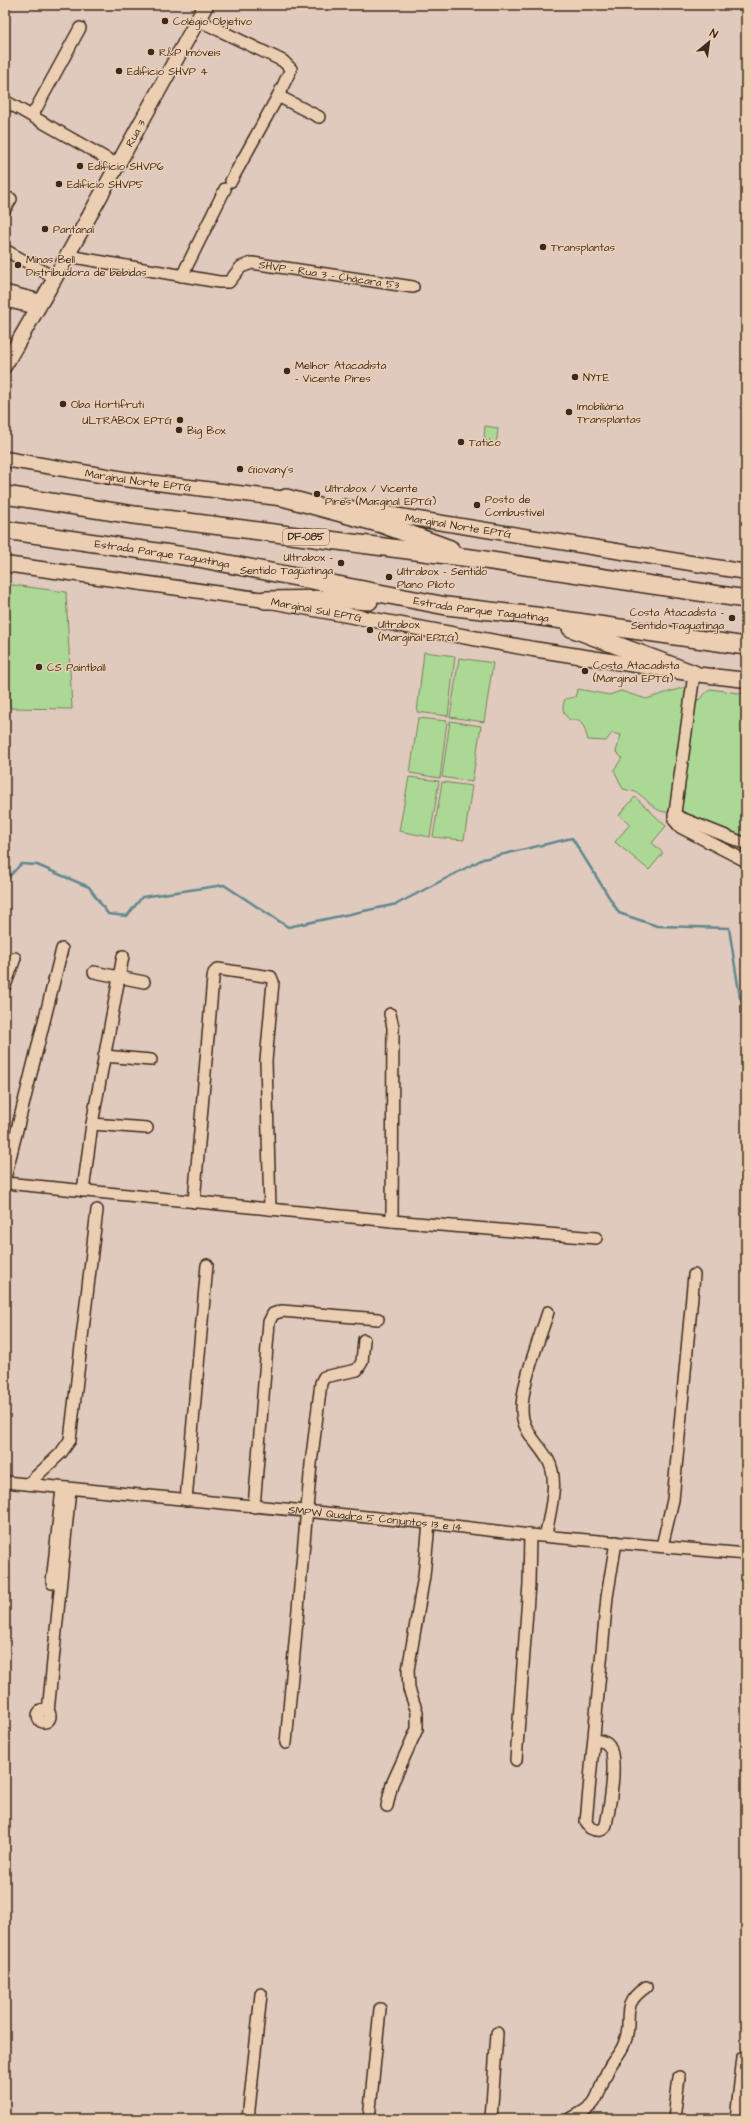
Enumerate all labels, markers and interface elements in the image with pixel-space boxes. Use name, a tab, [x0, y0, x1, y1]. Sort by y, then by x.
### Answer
place label: Colégio Objetivo	[173, 14, 253, 30]
marker: Colégio Objetivo	[160, 16, 170, 26]
north arrow	[689, 22, 729, 62]
text: N	[707, 25, 720, 42]
place label: R&P Imóveis	[159, 45, 221, 60]
marker: R&P Imóveis	[146, 47, 156, 57]
place label: Edifício SHVP 4	[127, 64, 208, 79]
marker: Edifício SHVP 4	[114, 66, 124, 76]
street label: Rua 3	[122, 116, 149, 149]
place label: Edifício SHVP6	[88, 159, 164, 174]
marker: Edifício SHVP6	[75, 161, 85, 171]
place label: Edifício SHVP5	[67, 177, 144, 192]
marker: Edifício SHVP5	[54, 179, 64, 189]
place label: Pantanal	[53, 222, 94, 237]
marker: Pantanal	[40, 224, 50, 234]
place label: Transplantas	[551, 240, 616, 255]
marker: Transplantas	[538, 242, 548, 252]
place label: Minas Bell Distribuidora de bebidas	[26, 252, 147, 280]
street label: SHVP - Rua 3 - Chácara 53	[258, 257, 401, 292]
marker: Minas Bell Distribuidora de bebidas	[13, 260, 23, 270]
place label: Melhor Atacadista - Vicente Pires	[295, 358, 387, 386]
marker: Melhor Atacadista - Vicente Pires	[282, 366, 292, 376]
place label: NYTE	[583, 370, 610, 385]
marker: NYTE	[570, 372, 580, 382]
place label: Oba Hortifruti	[71, 397, 144, 412]
marker: Oba Hortifruti	[58, 399, 68, 409]
place label: Imobiliária Transplantas	[577, 399, 642, 427]
marker: Imobiliária Transplantas	[564, 407, 574, 417]
place label: ULTRABOX EPTG	[82, 413, 172, 428]
marker: ULTRABOX EPTG	[175, 415, 185, 425]
place label: Big Box	[187, 423, 227, 439]
marker: Big Box	[174, 425, 184, 435]
place label: Tatico	[469, 435, 502, 450]
marker: Tatico	[456, 437, 466, 447]
place label: Giovany's	[248, 462, 294, 478]
marker: Giovany's	[235, 464, 245, 474]
street label: Marginal Norte EPTG	[84, 465, 193, 495]
place label: Ultrabox / Vicente Pires (Marginal EPTG)	[325, 481, 436, 510]
marker: Ultrabox / Vicente Pires (Marginal EPTG)	[312, 489, 322, 499]
place label: Posto de Combustível	[485, 492, 545, 520]
marker: Posto de Combustível	[472, 500, 482, 510]
street label: Marginal Norte EPTG	[404, 510, 513, 542]
road number: DF-085	[283, 529, 329, 545]
street label: Estrada Parque Taguatinga	[94, 536, 231, 572]
place label: Ultrabox - Sentido Taguatinga	[240, 550, 334, 579]
marker: Ultrabox - Sentido Taguatinga	[336, 558, 346, 568]
place label: Ultrabox - Sentido Plano Piloto	[397, 564, 488, 592]
marker: Ultrabox - Sentido Plano Piloto	[384, 572, 394, 582]
street label: Estrada Parque Taguatinga	[412, 592, 550, 626]
street label: Marginal Sul EPTG	[270, 594, 364, 625]
place label: Costa Atacadista - Sentido Taguatinga	[630, 605, 725, 634]
marker: Costa Atacadista - Sentido Taguatinga	[727, 613, 737, 623]
place label: Ultrabox (Marginal EPTG)	[378, 617, 459, 646]
marker: Ultrabox (Marginal EPTG)	[365, 625, 375, 635]
place label: Costa Atacadista (Marginal EPTG)	[593, 658, 680, 687]
place label: CS Paintball	[47, 660, 106, 675]
marker: CS Paintball	[34, 662, 44, 672]
marker: Costa Atacadista (Marginal EPTG)	[580, 666, 590, 676]
street label: SMPW Quadra 5 Conjuntos 13 e 14	[288, 1502, 464, 1534]

